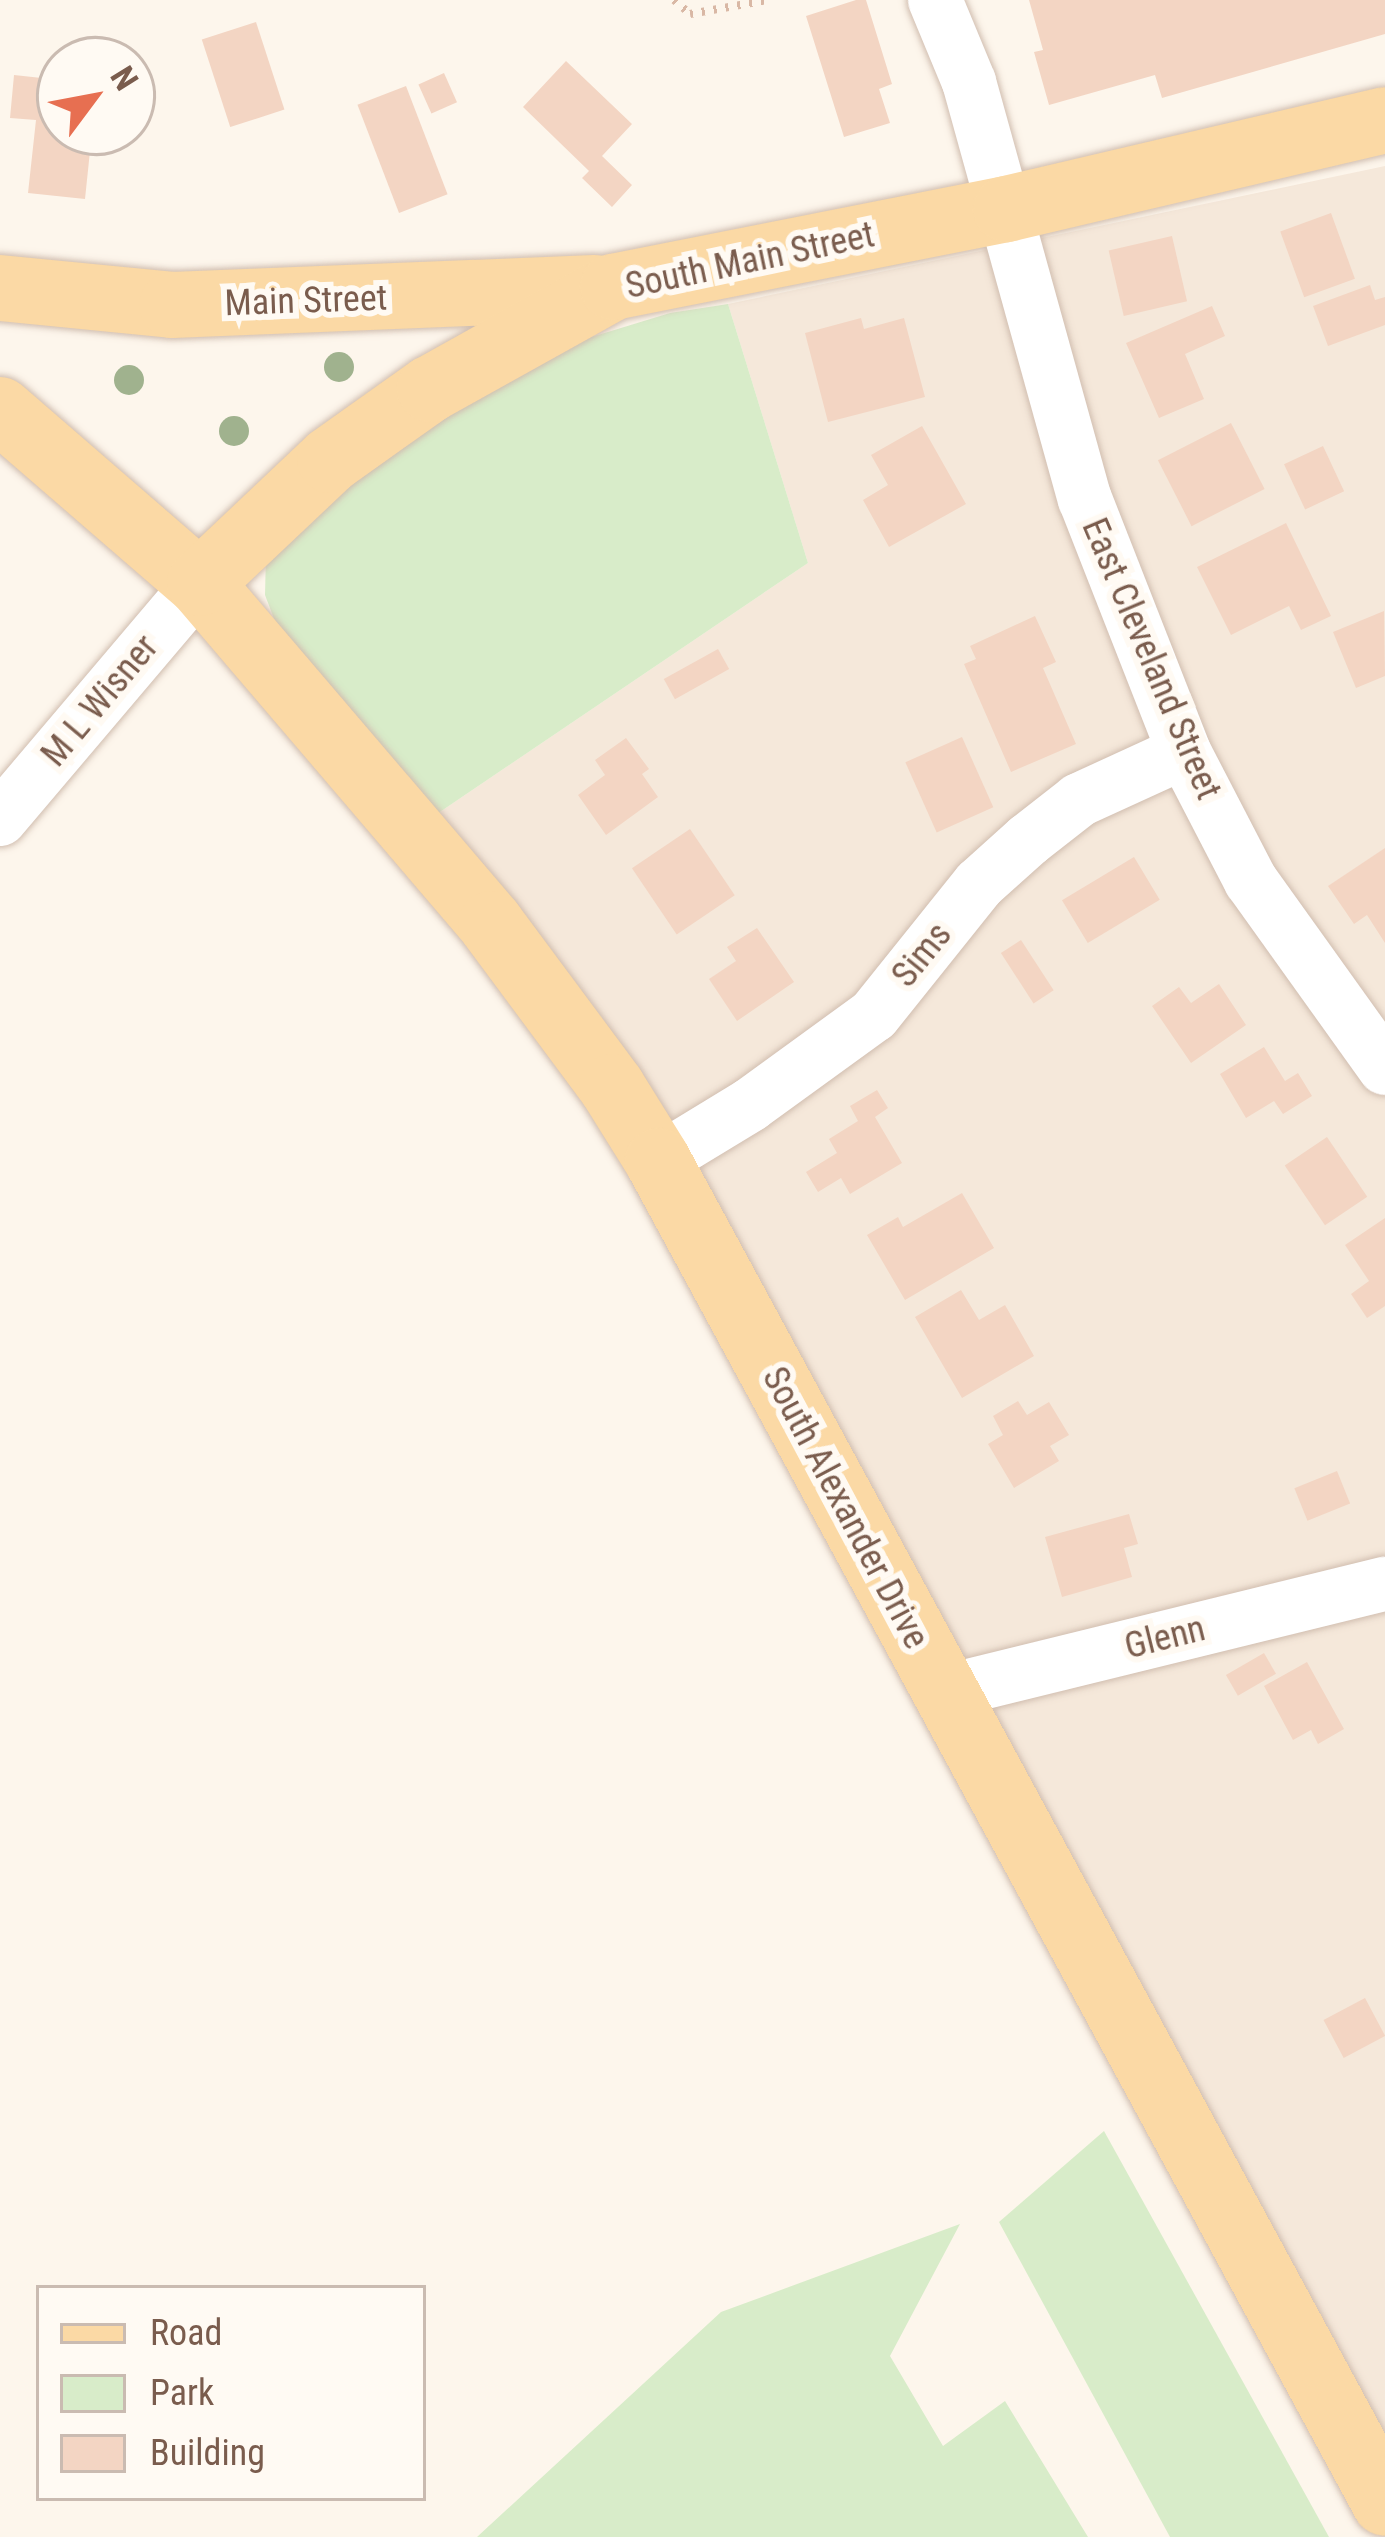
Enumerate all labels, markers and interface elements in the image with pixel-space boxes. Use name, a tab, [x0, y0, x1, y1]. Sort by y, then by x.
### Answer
north arrow	[36, 36, 156, 156]
text: N	[103, 59, 146, 97]
street label: South Main Street	[622, 214, 878, 308]
street label: Main Street	[224, 277, 388, 325]
street label: East Cleveland Street	[1072, 512, 1230, 806]
street label: M L Wisner	[33, 627, 167, 775]
street label: Sims	[883, 914, 961, 996]
street label: South Alexander Drive	[753, 1360, 937, 1656]
street label: Glenn	[1120, 1607, 1210, 1669]
legend	[36, 2285, 426, 2501]
text: Road	[150, 2312, 222, 2354]
text: Park	[150, 2372, 214, 2414]
text: Building	[150, 2432, 265, 2474]

